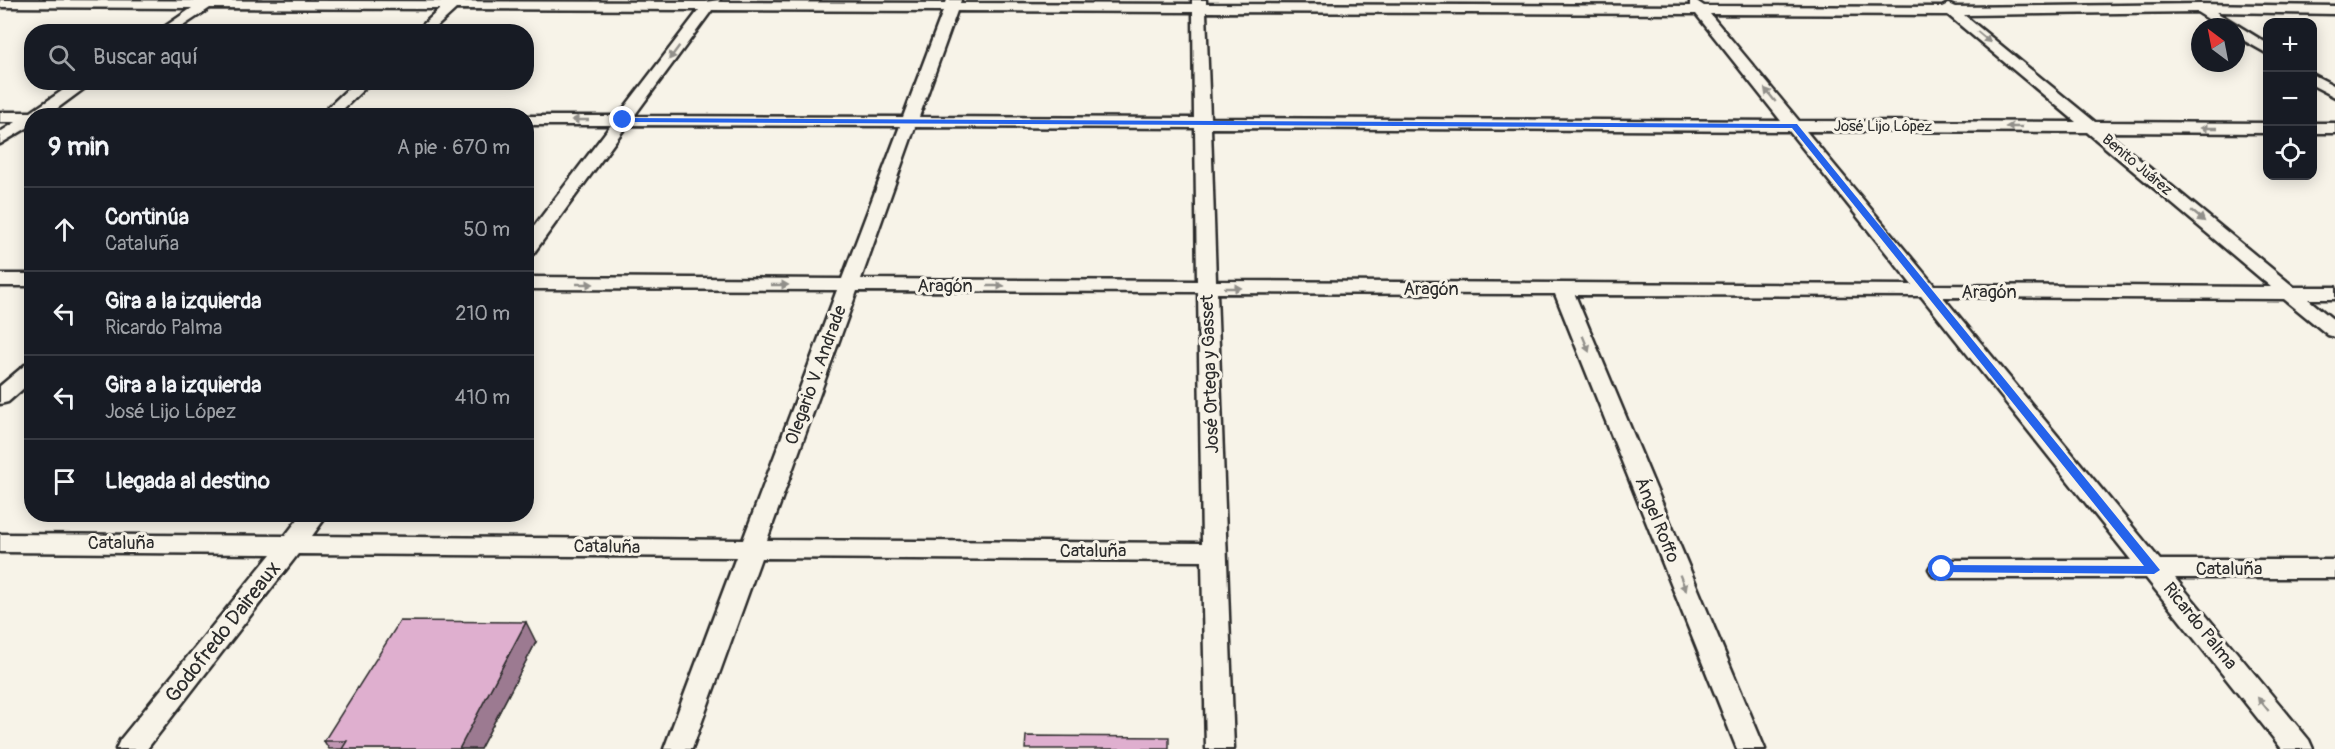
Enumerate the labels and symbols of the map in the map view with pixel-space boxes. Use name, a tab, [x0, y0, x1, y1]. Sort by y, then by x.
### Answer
north arrow	[2191, 18, 2245, 72]
one-way arrow	[1976, 31, 1992, 44]
one-way arrow	[668, 44, 680, 60]
one-way arrow	[1763, 87, 1776, 103]
route end	[609, 106, 635, 132]
one-way arrow	[571, 115, 590, 125]
street label: José Lijo López	[1834, 117, 1932, 136]
one-way arrow	[2005, 122, 2024, 132]
one-way arrow	[2200, 123, 2219, 133]
street label: Benito Juárez	[2098, 130, 2176, 200]
one-way arrow	[2190, 210, 2206, 223]
street label: Aragón	[917, 275, 973, 298]
street label: Aragón	[1403, 278, 1459, 301]
one-way arrow	[575, 279, 594, 289]
one-way arrow	[770, 280, 789, 290]
one-way arrow	[986, 281, 1005, 291]
street label: Aragón	[1961, 281, 2017, 304]
one-way arrow	[1223, 283, 1242, 293]
street label: José Ortega y Gasset	[1196, 293, 1224, 454]
street label: Olegario V. Andrade	[780, 302, 852, 448]
one-way arrow	[1581, 336, 1591, 354]
street label: Ángel Roffo	[1629, 474, 1685, 566]
street label: Cataluña	[88, 532, 154, 555]
street label: Cataluña	[573, 535, 641, 559]
street label: Cataluña	[1060, 540, 1126, 563]
route start	[1928, 555, 1954, 581]
street label: Godofredo Daireaux	[159, 556, 287, 708]
street label: Cataluña	[2196, 558, 2262, 581]
one-way arrow	[1679, 574, 1688, 592]
street label: Ricardo Palma	[2158, 578, 2242, 674]
one-way arrow	[2257, 696, 2269, 711]

